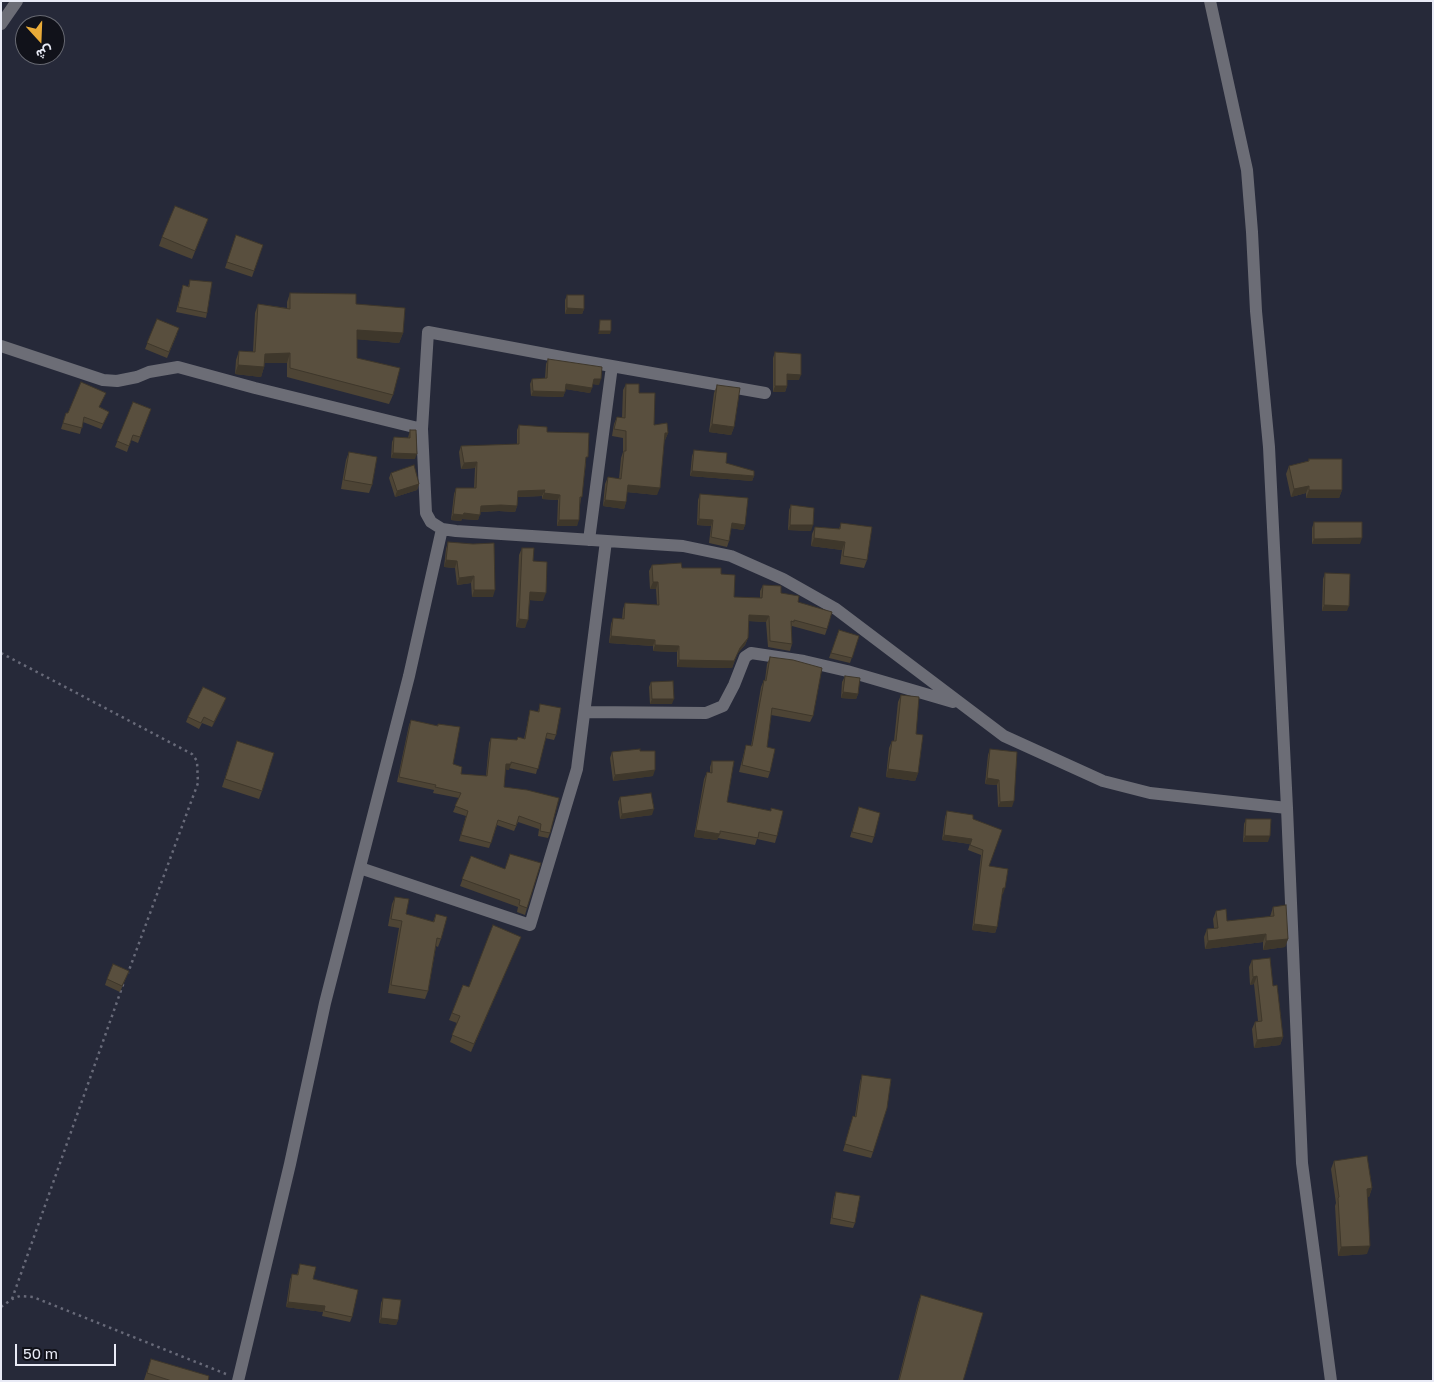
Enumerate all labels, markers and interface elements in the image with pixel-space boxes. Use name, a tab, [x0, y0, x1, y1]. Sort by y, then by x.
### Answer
north arrow	[15, 15, 65, 65]
text: ش	[34, 43, 56, 64]
scale bar	[18, 1334, 119, 1366]
text: 50 m	[23, 1344, 58, 1362]

